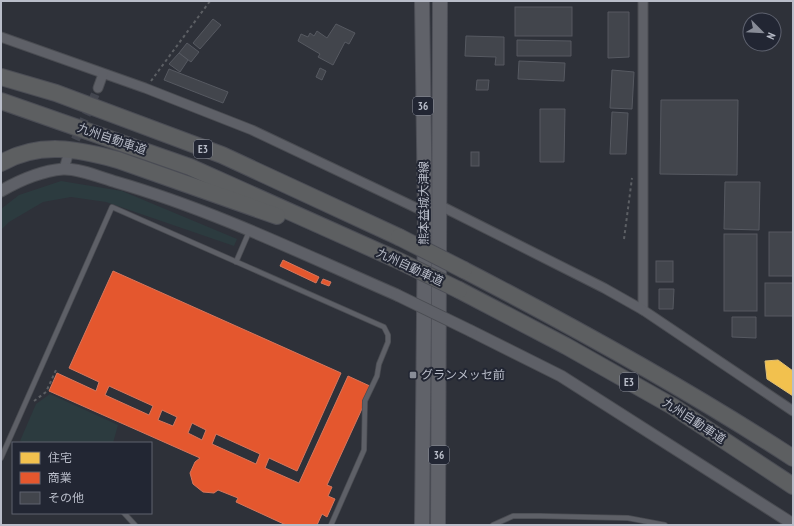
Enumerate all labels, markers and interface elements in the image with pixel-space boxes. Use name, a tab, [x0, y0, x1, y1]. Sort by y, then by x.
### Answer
north arrow	[742, 12, 782, 52]
text: N	[764, 31, 779, 42]
road number: 36	[413, 97, 433, 115]
street label: 九州自動車道	[76, 120, 149, 157]
road number: E3	[194, 140, 212, 158]
street label: 熊本益城大津線	[416, 161, 431, 245]
street label: 九州自動車道	[374, 245, 446, 289]
place label: グランメッセ前	[421, 367, 505, 382]
marker: グランメッセ前	[408, 370, 418, 380]
road number: E3	[620, 373, 638, 391]
street label: 九州自動車道	[660, 395, 729, 446]
legend	[12, 442, 152, 514]
road number: 36	[429, 446, 449, 464]
text: 住宅	[48, 450, 72, 465]
text: 商業	[48, 470, 72, 485]
text: その他	[48, 490, 84, 505]

